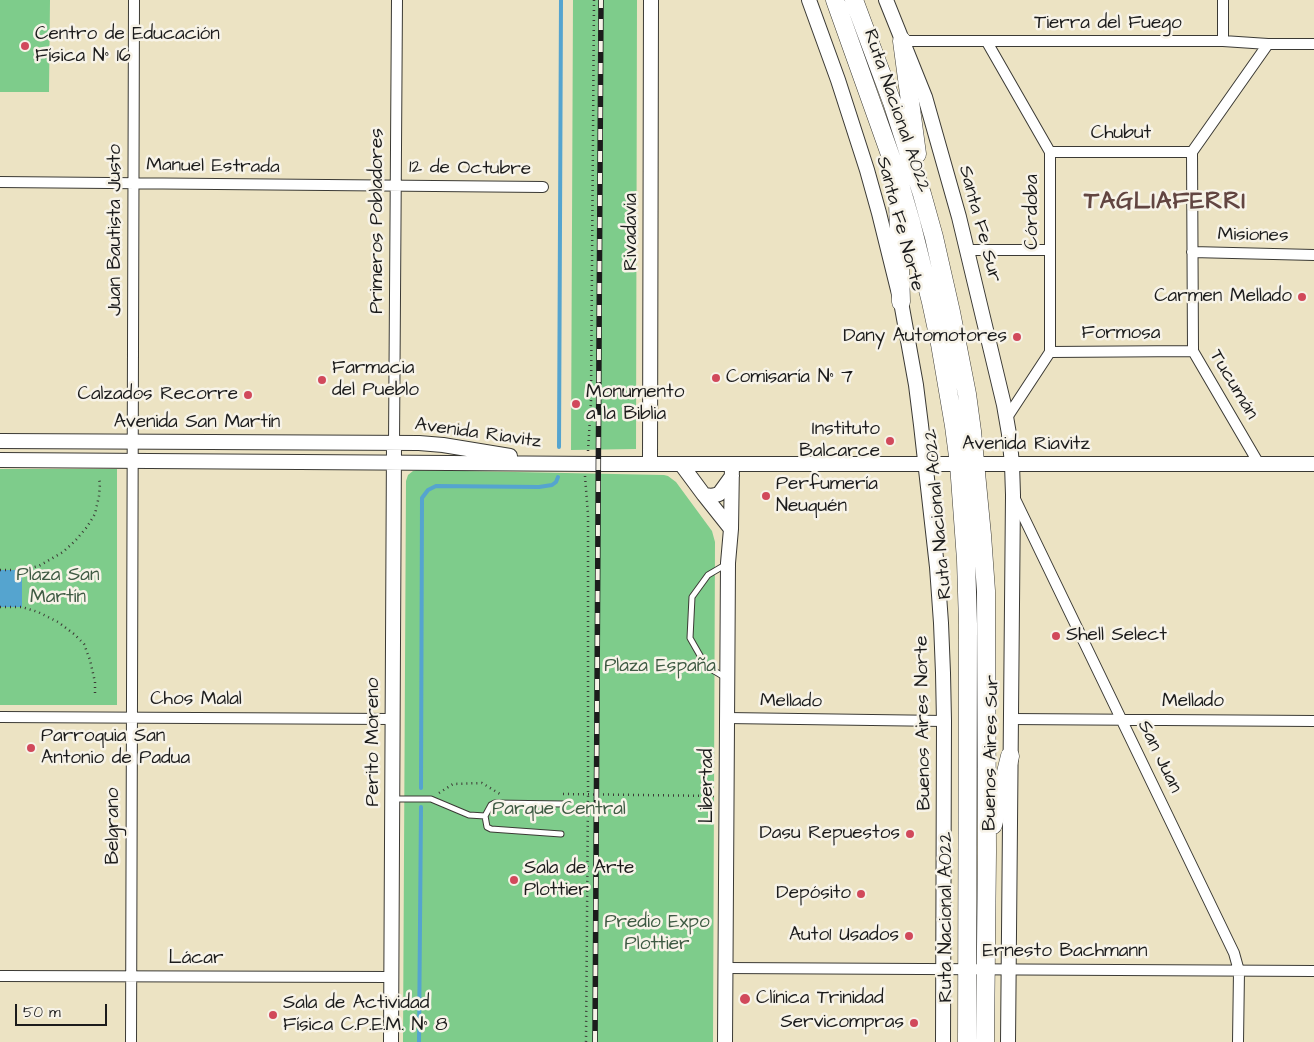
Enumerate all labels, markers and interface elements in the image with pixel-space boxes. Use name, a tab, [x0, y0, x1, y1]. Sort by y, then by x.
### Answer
street label: Tierra del Fuego	[1034, 13, 1182, 35]
place label: Centro de Educación Física N° 16	[35, 24, 220, 68]
street label: Ruta Nacional A022	[857, 26, 935, 196]
marker: Centro de Educación Física N° 16	[19, 40, 31, 52]
street label: Chubut	[1091, 123, 1151, 145]
street label: Primeros Pobladores	[367, 128, 389, 314]
street label: Juan Bautista Justo	[105, 144, 127, 316]
street label: Manuel Estrada	[146, 154, 280, 180]
street label: Santa Fe Norte	[870, 154, 928, 294]
street label: 12 de Octubre	[409, 157, 531, 181]
street label: Santa Fe Sur	[952, 163, 1006, 285]
street label: Córdoba	[1022, 174, 1044, 250]
district label: TAGLIAFERRI	[1083, 189, 1247, 217]
street label: Rivadavia	[621, 193, 643, 271]
street label: Misiones	[1217, 224, 1289, 248]
place label: Carmen Mellado	[1154, 286, 1292, 308]
marker: Carmen Mellado	[1296, 291, 1308, 303]
street label: Formosa	[1081, 323, 1161, 345]
place label: Dany Automotores	[843, 326, 1007, 348]
marker: Dany Automotores	[1011, 331, 1023, 343]
street label: Tucumán	[1203, 346, 1263, 424]
place label: Farmacia del Pueblo	[332, 358, 419, 402]
place label: Comisaría N° 7	[726, 367, 853, 389]
marker: Comisaría N° 7	[710, 372, 722, 384]
marker: Farmacia del Pueblo	[316, 374, 328, 386]
place label: Monumento a la Biblia	[586, 382, 684, 426]
place label: Calzados Recorre	[77, 384, 238, 406]
marker: Calzados Recorre	[242, 389, 254, 401]
marker: Monumento a la Biblia	[570, 398, 582, 410]
street label: Avenida San Martín	[114, 412, 280, 434]
street label: Avenida Riavitz	[413, 414, 543, 454]
place label: Instituto Balcarce	[799, 419, 880, 463]
street label: Ruta Nacional A022	[920, 428, 958, 600]
street label: Avenida Riavitz	[962, 434, 1090, 456]
marker: Instituto Balcarce	[884, 435, 896, 447]
place label: Perfumería Neuquén	[776, 474, 878, 518]
marker: Perfumería Neuquén	[760, 490, 772, 502]
park label: Plaza San Martín	[17, 565, 99, 609]
place label: Shell Select	[1066, 625, 1167, 647]
marker: Shell Select	[1050, 630, 1062, 642]
street label: Buenos Aires Norte	[911, 635, 937, 811]
park label: Plaza España	[604, 656, 716, 678]
street label: Buenos Aires Sur	[979, 675, 1005, 831]
street label: Perito Moreno	[363, 677, 385, 807]
street label: Chos Malal	[150, 689, 242, 711]
street label: Mellado	[760, 690, 822, 714]
street label: Mellado	[1162, 691, 1224, 713]
street label: San Juan	[1132, 717, 1186, 797]
place label: Parroquia San Antonio de Padua	[41, 726, 190, 770]
marker: Parroquia San Antonio de Padua	[25, 742, 37, 754]
street label: Libertad	[697, 749, 719, 823]
street label: Belgrano	[103, 788, 125, 864]
park label: Parque Central	[492, 799, 626, 821]
place label: Dasu Repuestos	[759, 823, 900, 845]
marker: Dasu Repuestos	[904, 828, 916, 840]
street label: Ruta Nacional A022	[936, 832, 958, 1002]
place label: Sala de Arte Plottier	[524, 858, 634, 902]
marker: Sala de Arte Plottier	[508, 874, 520, 886]
place label: Depósito	[776, 883, 851, 905]
marker: Depósito	[855, 888, 867, 900]
park label: Predio Expo Plottier	[604, 912, 710, 956]
place label: Auto1 Usados	[789, 925, 899, 947]
marker: Auto1 Usados	[903, 930, 915, 942]
street label: Ernesto Bachmann	[982, 941, 1148, 963]
street label: Lácar	[169, 948, 223, 970]
place label: Clínica Trinidad	[756, 988, 884, 1010]
marker: Clínica Trinidad	[738, 992, 752, 1006]
place label: Sala de Actividad Física C.P.E.M. N° 8	[283, 993, 448, 1037]
scale bar	[18, 994, 110, 1026]
text: 50 m	[23, 1002, 61, 1023]
marker: Sala de Actividad Física C.P.E.M. N° 8	[267, 1009, 279, 1021]
place label: Servicompras	[781, 1012, 904, 1034]
marker: Servicompras	[908, 1017, 920, 1029]

